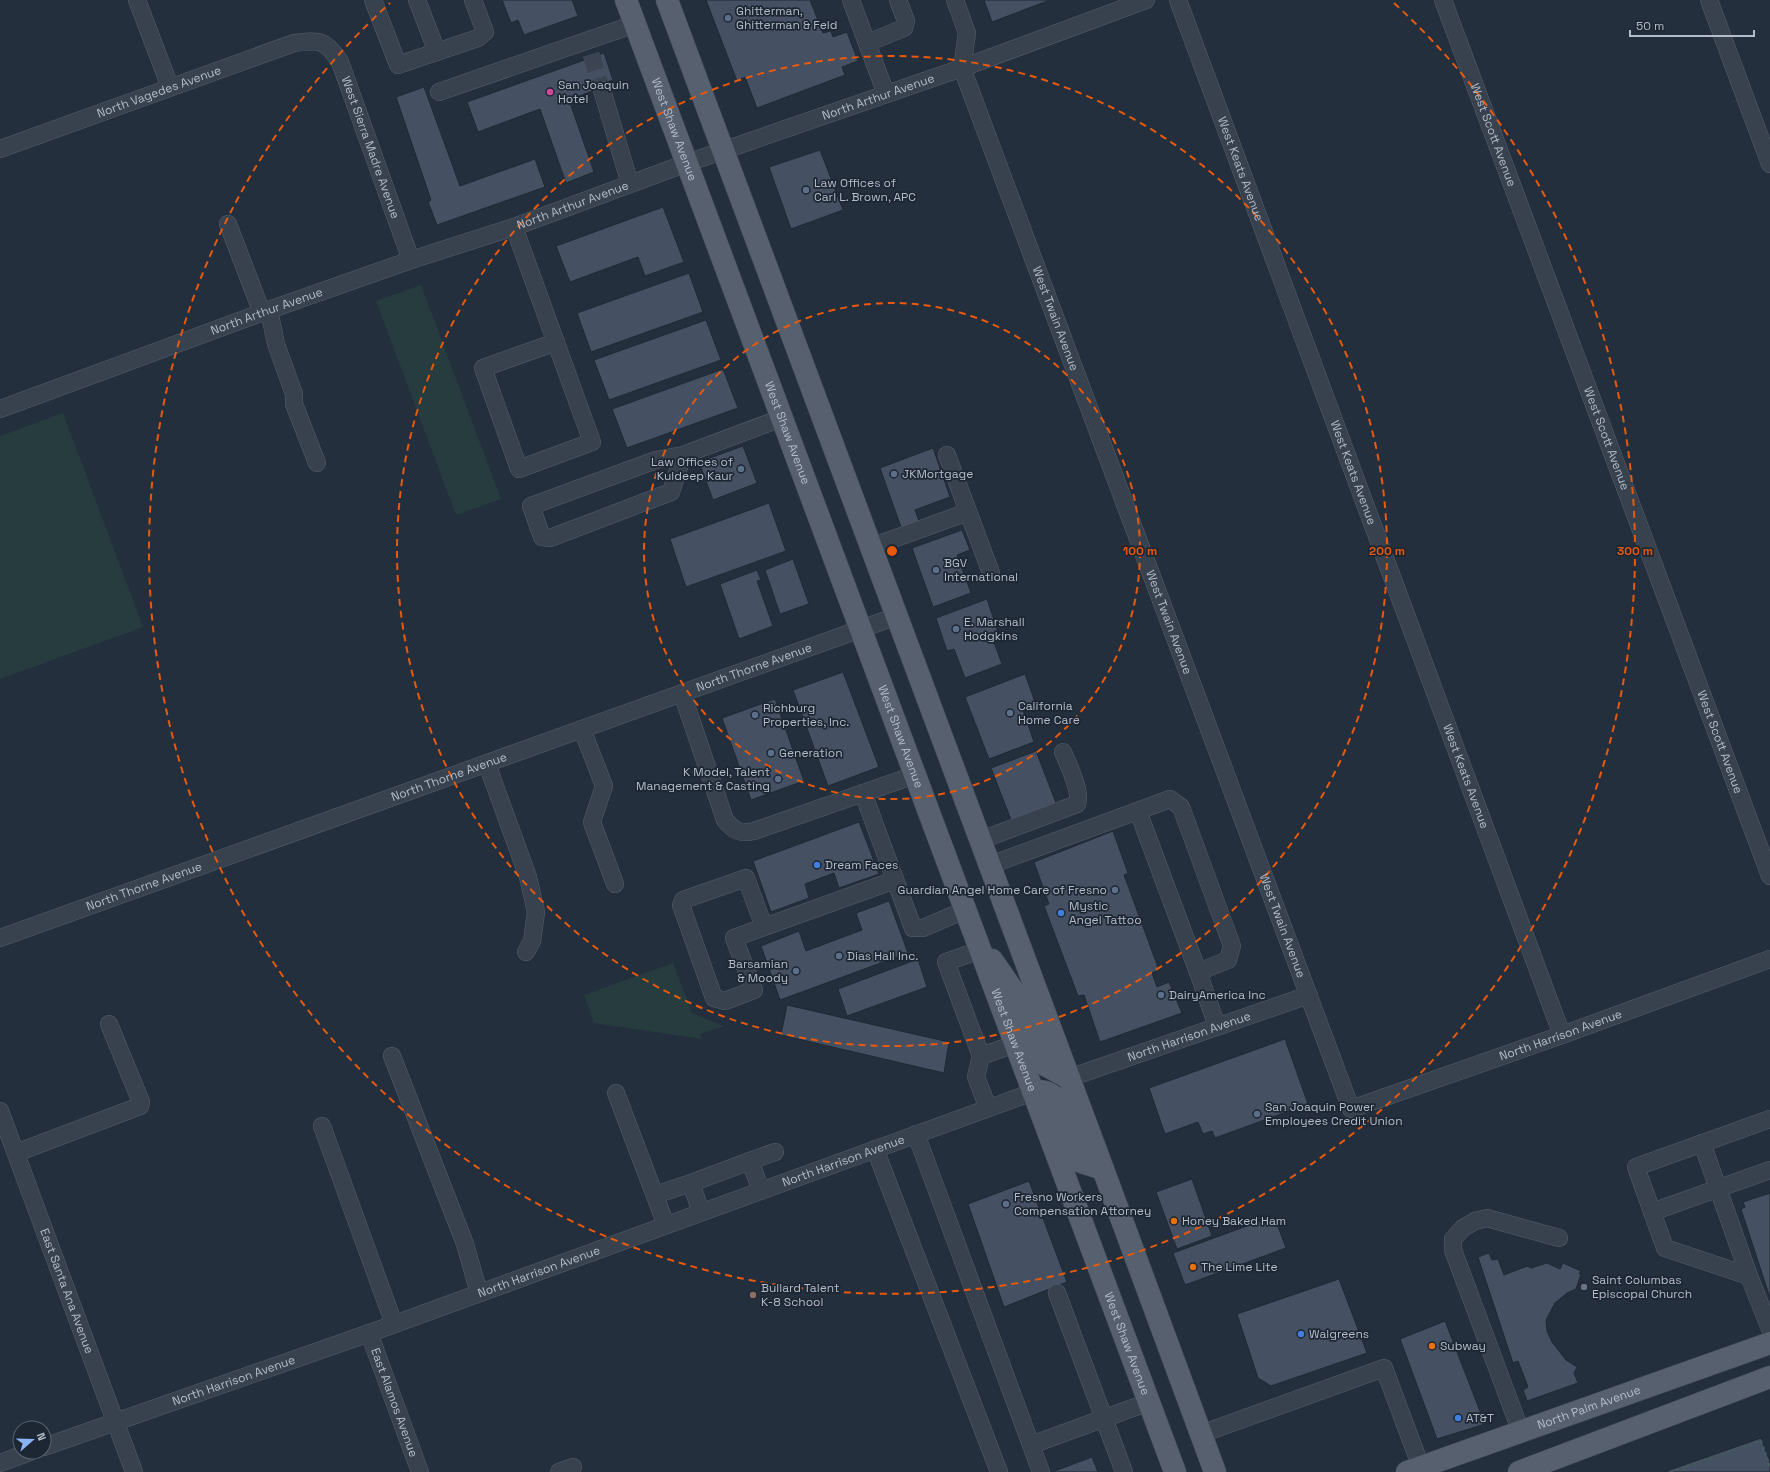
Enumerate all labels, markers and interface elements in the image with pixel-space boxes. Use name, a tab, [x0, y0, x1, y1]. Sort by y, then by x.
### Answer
place label: Ghitterman, Ghitterman & Feld	[736, 3, 837, 33]
scale bar	[1630, 12, 1754, 38]
marker: Ghitterman, Ghitterman & Feld	[723, 13, 733, 23]
text: 50 m	[1636, 18, 1664, 34]
street label: North Vagedes Avenue	[95, 62, 223, 121]
street label: North Arthur Avenue	[820, 70, 936, 124]
street label: West Sierra Madre Avenue	[338, 74, 404, 221]
street label: West Shaw Avenue	[648, 76, 701, 183]
place label: San Joaquin Hotel	[558, 77, 629, 107]
street label: West Scott Avenue	[1467, 81, 1520, 189]
marker: San Joaquin Hotel	[545, 87, 555, 97]
street label: West Keats Avenue	[1214, 114, 1267, 223]
place label: Law Offices of Carl L. Brown, APC	[814, 175, 916, 205]
street label: North Arthur Avenue	[515, 177, 631, 233]
marker: Law Offices of Carl L. Brown, APC	[801, 185, 811, 195]
street label: West Twain Avenue	[1029, 264, 1082, 373]
street label: North Arthur Avenue	[208, 284, 325, 339]
street label: West Shaw Avenue	[761, 379, 814, 487]
street label: West Scott Avenue	[1580, 385, 1633, 492]
street label: West Keats Avenue	[1327, 418, 1380, 527]
place label: Law Offices of Kuldeep Kaur	[651, 454, 733, 484]
marker: Law Offices of Kuldeep Kaur	[736, 464, 746, 474]
place label: JKMortgage	[902, 466, 973, 482]
marker: JKMortgage	[889, 469, 899, 479]
text: 100 m	[1123, 543, 1157, 559]
text: 200 m	[1369, 543, 1405, 559]
text: 300 m	[1617, 543, 1653, 559]
centre of rings	[885, 544, 899, 558]
place label: BGV International	[944, 555, 1018, 585]
marker: BGV International	[931, 565, 941, 575]
street label: West Twain Avenue	[1142, 568, 1196, 677]
place label: E. Marshall Hodgkins	[964, 614, 1025, 644]
marker: E. Marshall Hodgkins	[951, 624, 961, 634]
street label: North Thorne Avenue	[694, 639, 814, 695]
street label: West Shaw Avenue	[874, 683, 927, 790]
street label: West Scott Avenue	[1693, 688, 1747, 796]
place label: California Home Care	[1018, 698, 1080, 728]
place label: Richburg Properties, Inc.	[763, 700, 849, 730]
marker: California Home Care	[1005, 708, 1015, 718]
marker: Richburg Properties, Inc.	[750, 710, 760, 720]
street label: West Keats Avenue	[1439, 722, 1493, 831]
place label: Generation	[779, 745, 843, 761]
marker: Generation	[766, 748, 776, 758]
street label: North Thorne Avenue	[389, 749, 509, 805]
place label: K Model, Talent Management & Casting	[636, 764, 770, 794]
marker: K Model, Talent Management & Casting	[773, 774, 783, 784]
place label: Dream Faces	[825, 857, 898, 873]
street label: North Thorne Avenue	[84, 858, 204, 914]
marker: Dream Faces	[812, 860, 822, 870]
street label: West Twain Avenue	[1256, 871, 1309, 980]
place label: Guardian Angel Home Care of Fresno	[897, 882, 1107, 898]
marker: Guardian Angel Home Care of Fresno	[1110, 885, 1120, 895]
place label: Mystic Angel Tattoo	[1069, 898, 1142, 928]
marker: Mystic Angel Tattoo	[1056, 908, 1066, 918]
place label: Dias Hall Inc.	[847, 948, 918, 964]
marker: Dias Hall Inc.	[834, 951, 844, 961]
place label: Barsamian & Moody	[728, 956, 788, 986]
marker: Barsamian & Moody	[791, 966, 801, 976]
street label: West Shaw Avenue	[987, 986, 1040, 1094]
place label: DairyAmerica Inc	[1169, 987, 1266, 1003]
marker: DairyAmerica Inc	[1156, 990, 1166, 1000]
street label: North Harrison Avenue	[1497, 1006, 1624, 1064]
street label: North Harrison Avenue	[1125, 1008, 1253, 1065]
place label: San Joaquin Power Employees Credit Union	[1265, 1099, 1403, 1129]
marker: San Joaquin Power Employees Credit Union	[1252, 1109, 1262, 1119]
street label: North Harrison Avenue	[780, 1131, 907, 1191]
place label: Fresno Workers Compensation Attorney	[1014, 1189, 1151, 1219]
marker: Fresno Workers Compensation Attorney	[1001, 1199, 1011, 1209]
place label: Honey Baked Ham	[1182, 1213, 1286, 1229]
marker: Honey Baked Ham	[1169, 1216, 1179, 1226]
street label: East Santa Ana Avenue	[36, 1226, 97, 1356]
street label: North Harrison Avenue	[475, 1242, 602, 1301]
place label: The Lime Lite	[1201, 1259, 1278, 1275]
marker: The Lime Lite	[1188, 1262, 1198, 1272]
place label: Saint Columbas Episcopal Church	[1592, 1272, 1692, 1302]
place label: Bullard Talent K-8 School	[761, 1280, 840, 1310]
marker: Saint Columbas Episcopal Church	[1579, 1282, 1589, 1292]
marker: Bullard Talent K-8 School	[748, 1290, 758, 1300]
street label: West Shaw Avenue	[1101, 1290, 1154, 1397]
place label: Walgreens	[1309, 1326, 1369, 1342]
marker: Walgreens	[1296, 1329, 1306, 1339]
place label: Subway	[1440, 1338, 1486, 1354]
marker: Subway	[1427, 1341, 1437, 1351]
street label: East Alamos Avenue	[367, 1346, 422, 1459]
street label: North Harrison Avenue	[170, 1352, 297, 1409]
street label: North Palm Avenue	[1535, 1382, 1643, 1433]
place label: AT&T	[1466, 1410, 1494, 1426]
marker: AT&T	[1453, 1413, 1463, 1423]
north arrow	[12, 1420, 52, 1460]
text: N	[34, 1431, 49, 1442]

